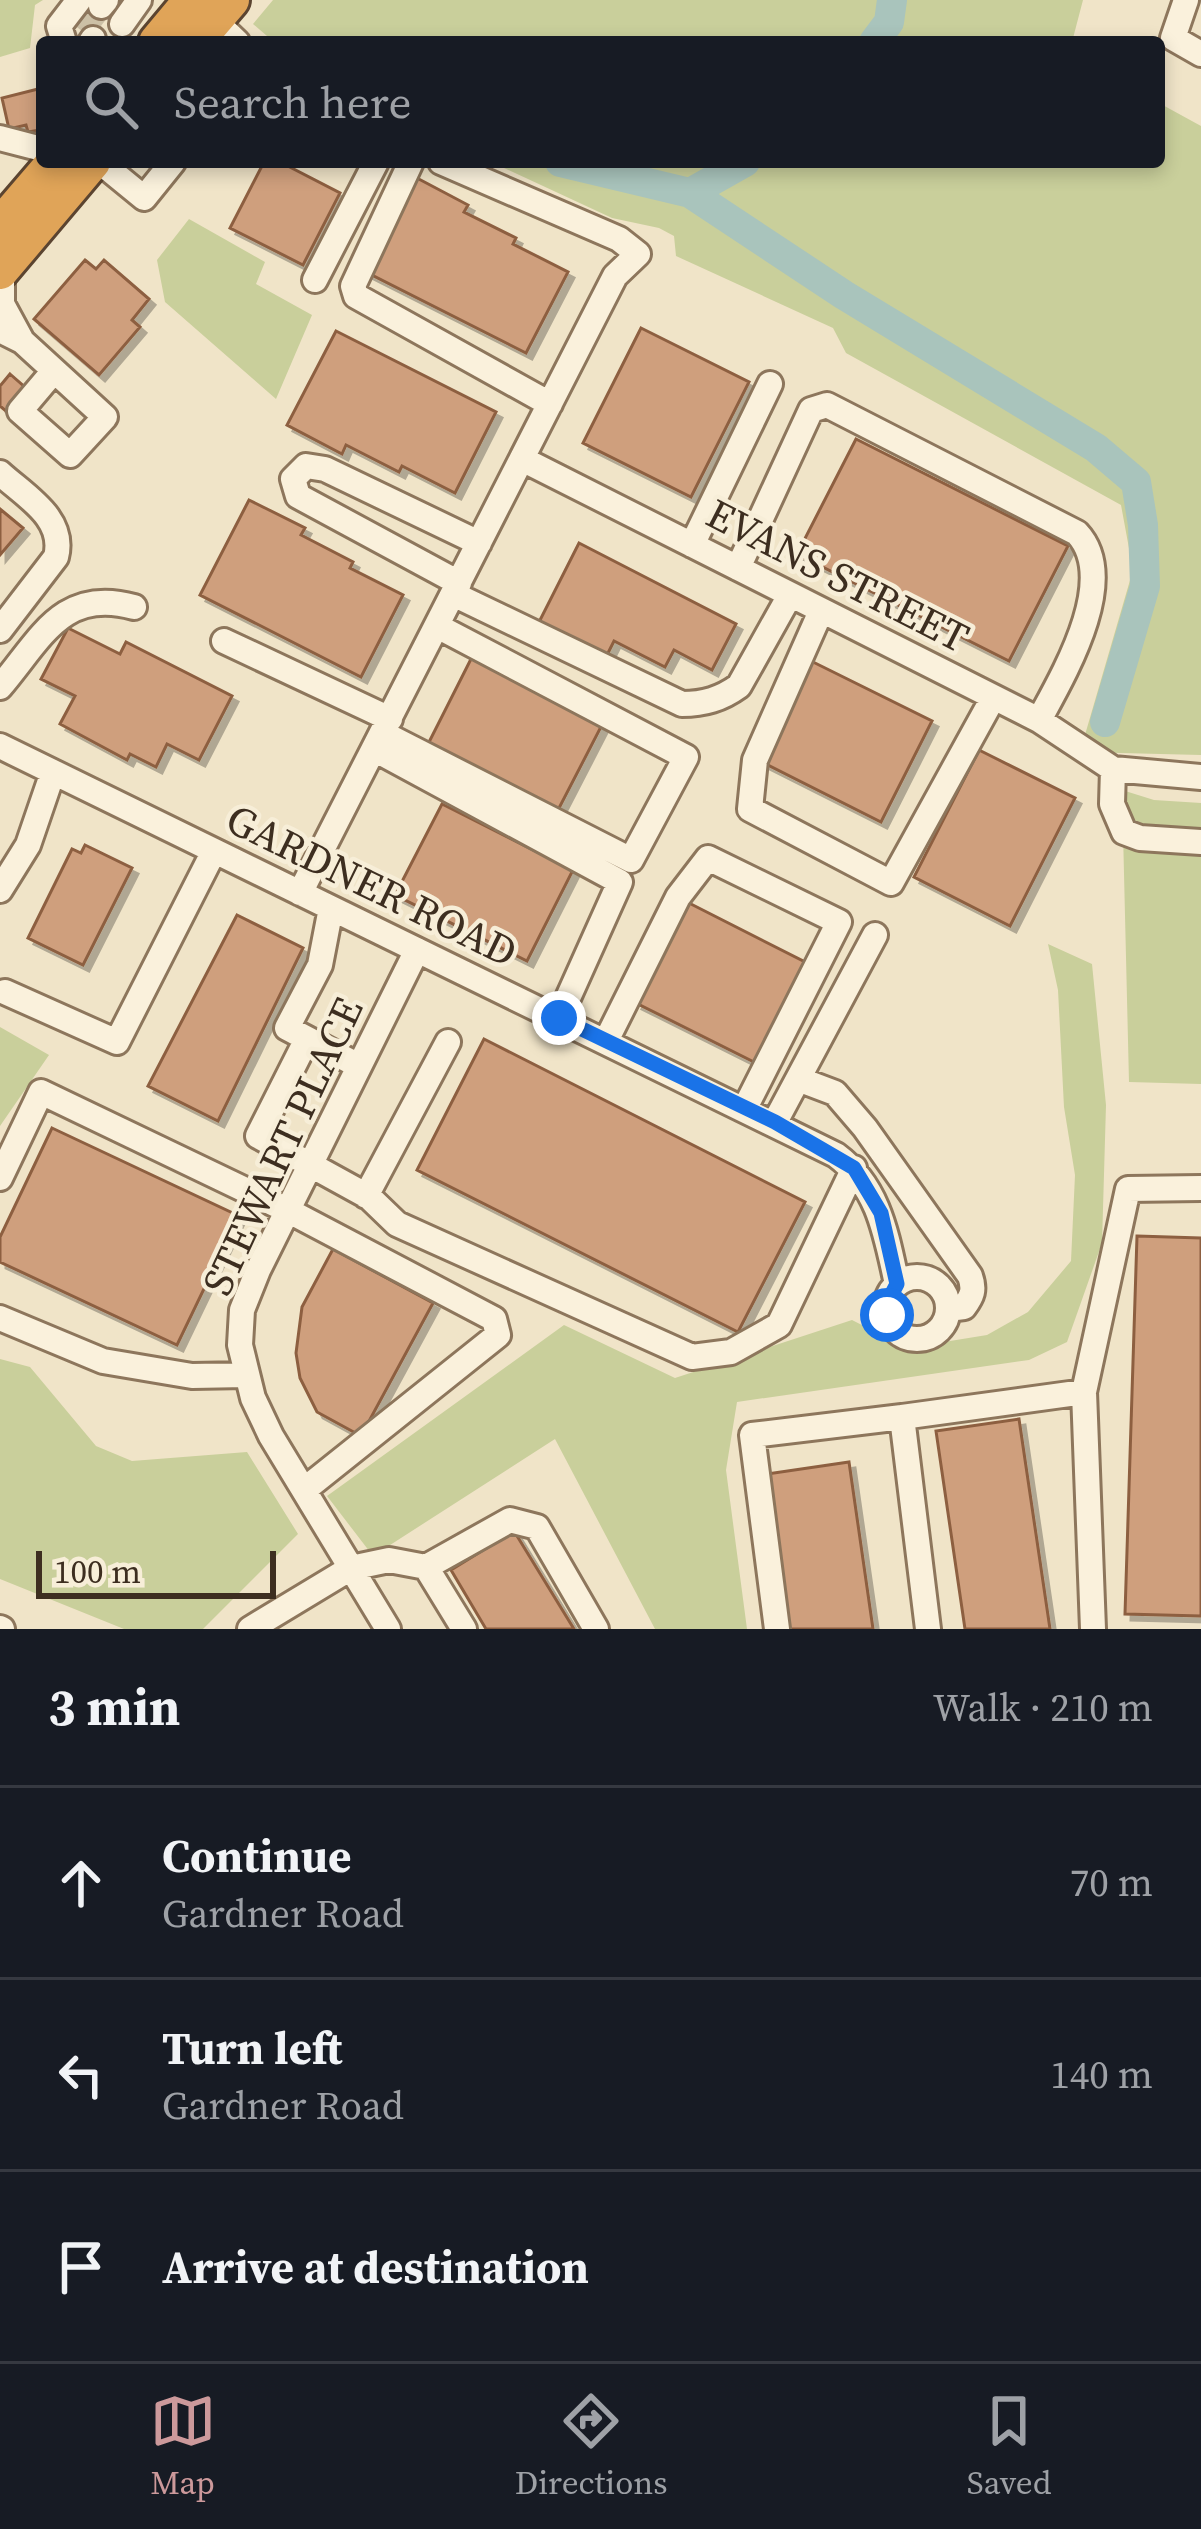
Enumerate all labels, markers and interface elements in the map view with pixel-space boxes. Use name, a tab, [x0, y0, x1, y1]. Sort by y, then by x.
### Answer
search box	[36, 36, 1165, 168]
icon: search	[78, 69, 144, 135]
text: Search here	[174, 71, 411, 133]
street label: EVANS STREET	[697, 484, 979, 666]
street label: GARDNER ROAD	[217, 790, 527, 980]
street label: STEWART PLACE	[188, 988, 376, 1304]
route end	[532, 991, 586, 1045]
route start	[860, 1288, 914, 1342]
scale bar	[36, 1545, 276, 1598]
text: 100 m	[54, 1549, 141, 1594]
text: 3 min	[48, 1672, 180, 1742]
text: Walk · 210 m	[933, 1681, 1153, 1734]
text: Continue	[162, 1825, 351, 1887]
icon: ahead	[48, 1850, 114, 1916]
text: 70 m	[1070, 1856, 1153, 1909]
text: Gardner Road	[162, 1887, 404, 1940]
text: Turn left	[162, 2017, 342, 2079]
icon: left	[48, 2042, 114, 2108]
text: 140 m	[1050, 2048, 1153, 2101]
text: Gardner Road	[162, 2079, 404, 2132]
icon: arrive	[48, 2234, 114, 2300]
text: Arrive at destination	[162, 2236, 589, 2298]
tab: Map	[150, 2388, 216, 2505]
tab: Directions	[515, 2388, 668, 2505]
tab: Saved	[967, 2388, 1051, 2505]

